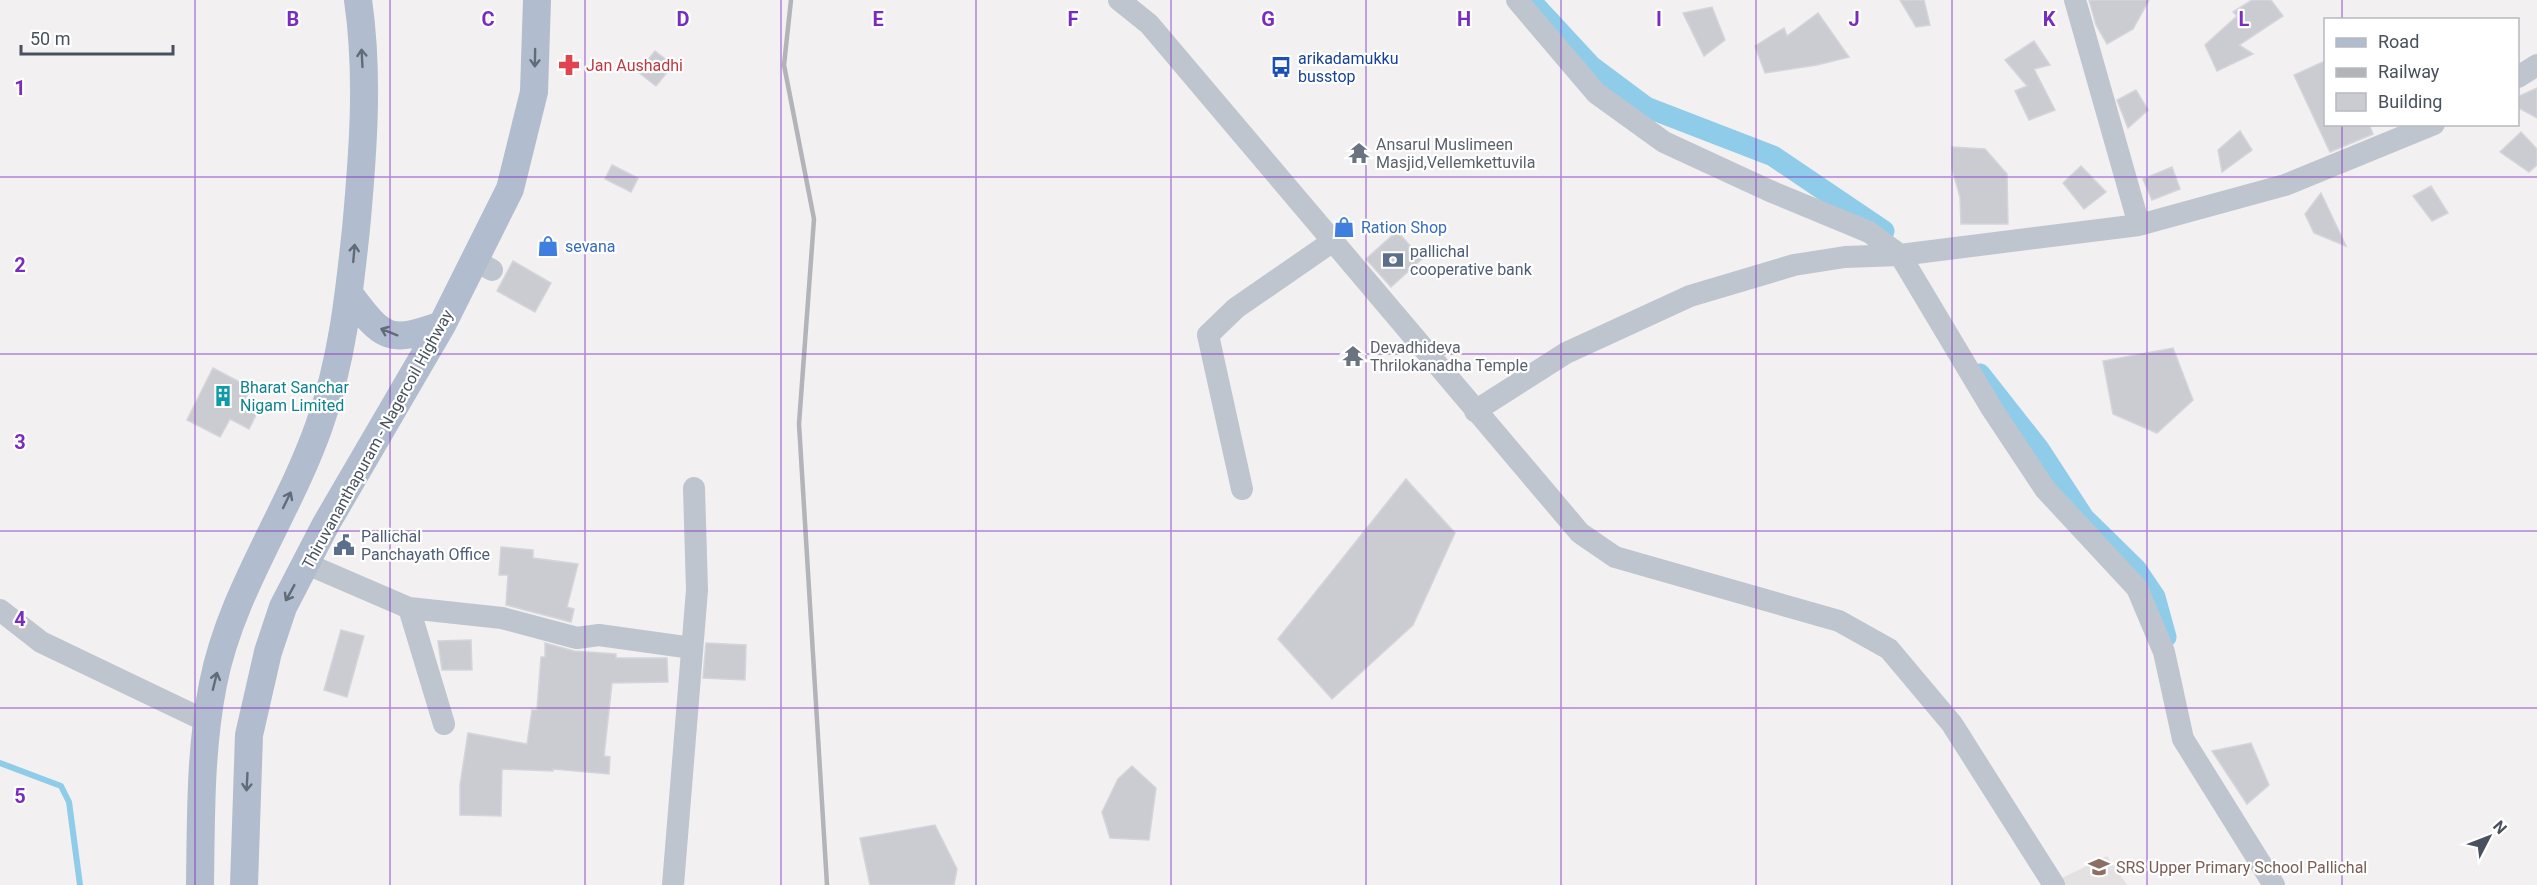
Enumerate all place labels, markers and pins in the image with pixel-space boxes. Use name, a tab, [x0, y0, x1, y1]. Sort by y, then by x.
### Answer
place label: arikadamukku busstop	[1298, 49, 1398, 86]
pharmacy icon: Jan Aushadhi	[557, 53, 581, 77]
bus stop icon: arikadamukku busstop	[1269, 55, 1293, 79]
place label: Jan Aushadhi	[586, 56, 683, 75]
place label: Ansarul Muslimeen Masjid,Vellemkettuvila	[1376, 135, 1535, 172]
temple icon: Ansarul Muslimeen Masjid,Vellemkettuvila	[1347, 141, 1371, 165]
shop icon: Ration Shop	[1332, 215, 1356, 239]
place label: Ration Shop	[1361, 218, 1447, 237]
shop icon: sevana	[536, 234, 560, 258]
place label: sevana	[565, 237, 616, 256]
place label: pallichal cooperative bank	[1410, 242, 1533, 279]
bank icon: pallichal cooperative bank	[1381, 248, 1405, 272]
place label: Devadhideva Thrilokanadha Temple	[1370, 338, 1528, 375]
temple icon: Devadhideva Thrilokanadha Temple	[1341, 344, 1365, 368]
place label: Bharat Sanchar Nigam Limited	[240, 378, 349, 415]
building icon: Bharat Sanchar Nigam Limited	[211, 384, 235, 408]
place label: Pallichal Panchayath Office	[361, 527, 490, 564]
public building icon: Pallichal Panchayath Office	[332, 533, 356, 557]
school or university icon: SRS Upper Primary School Pallichal	[2087, 855, 2111, 879]
place label: SRS Upper Primary School Pallichal	[2116, 858, 2367, 877]

